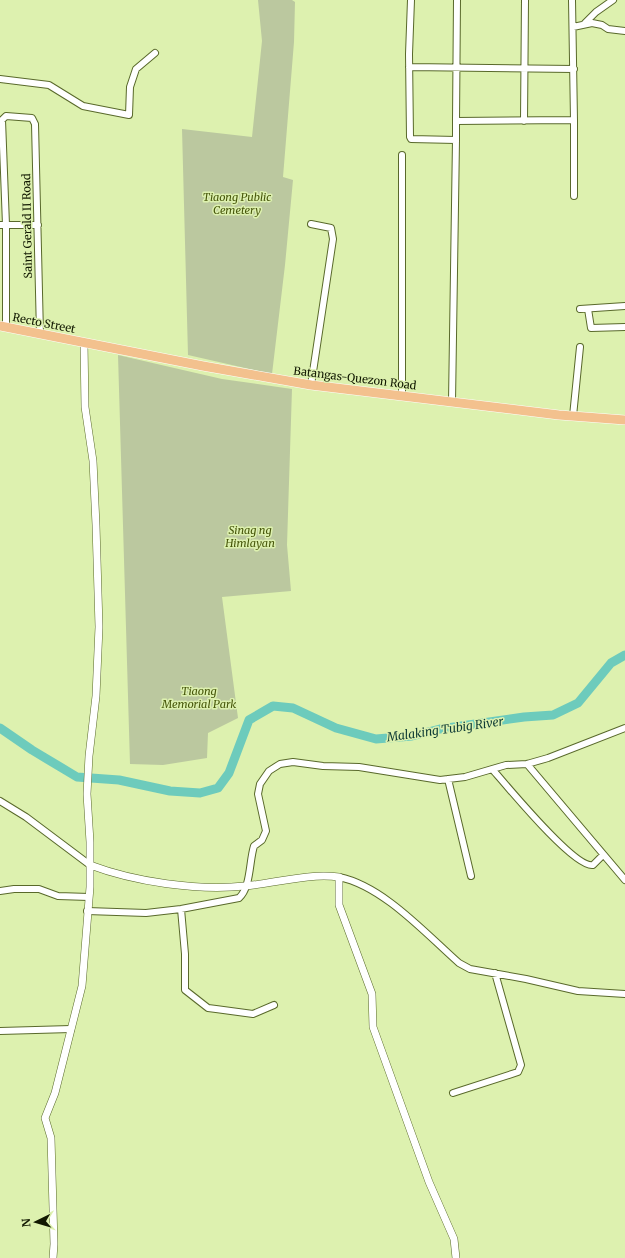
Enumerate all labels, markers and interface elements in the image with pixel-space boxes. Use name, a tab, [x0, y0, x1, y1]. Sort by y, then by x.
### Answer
street label: Saint Gerald II Road	[19, 173, 35, 279]
park label: Tiaong Public Cemetery	[203, 190, 271, 217]
street label: Recto Street	[11, 310, 77, 336]
street label: Batangas-Quezon Road	[293, 364, 418, 393]
park label: Sinag ng Himlayan	[224, 523, 275, 550]
park label: Tiaong Memorial Park	[161, 684, 236, 711]
water label: Malaking Tubig River	[385, 713, 505, 745]
north arrow	[16, 1202, 56, 1242]
text: N	[19, 1218, 33, 1228]

